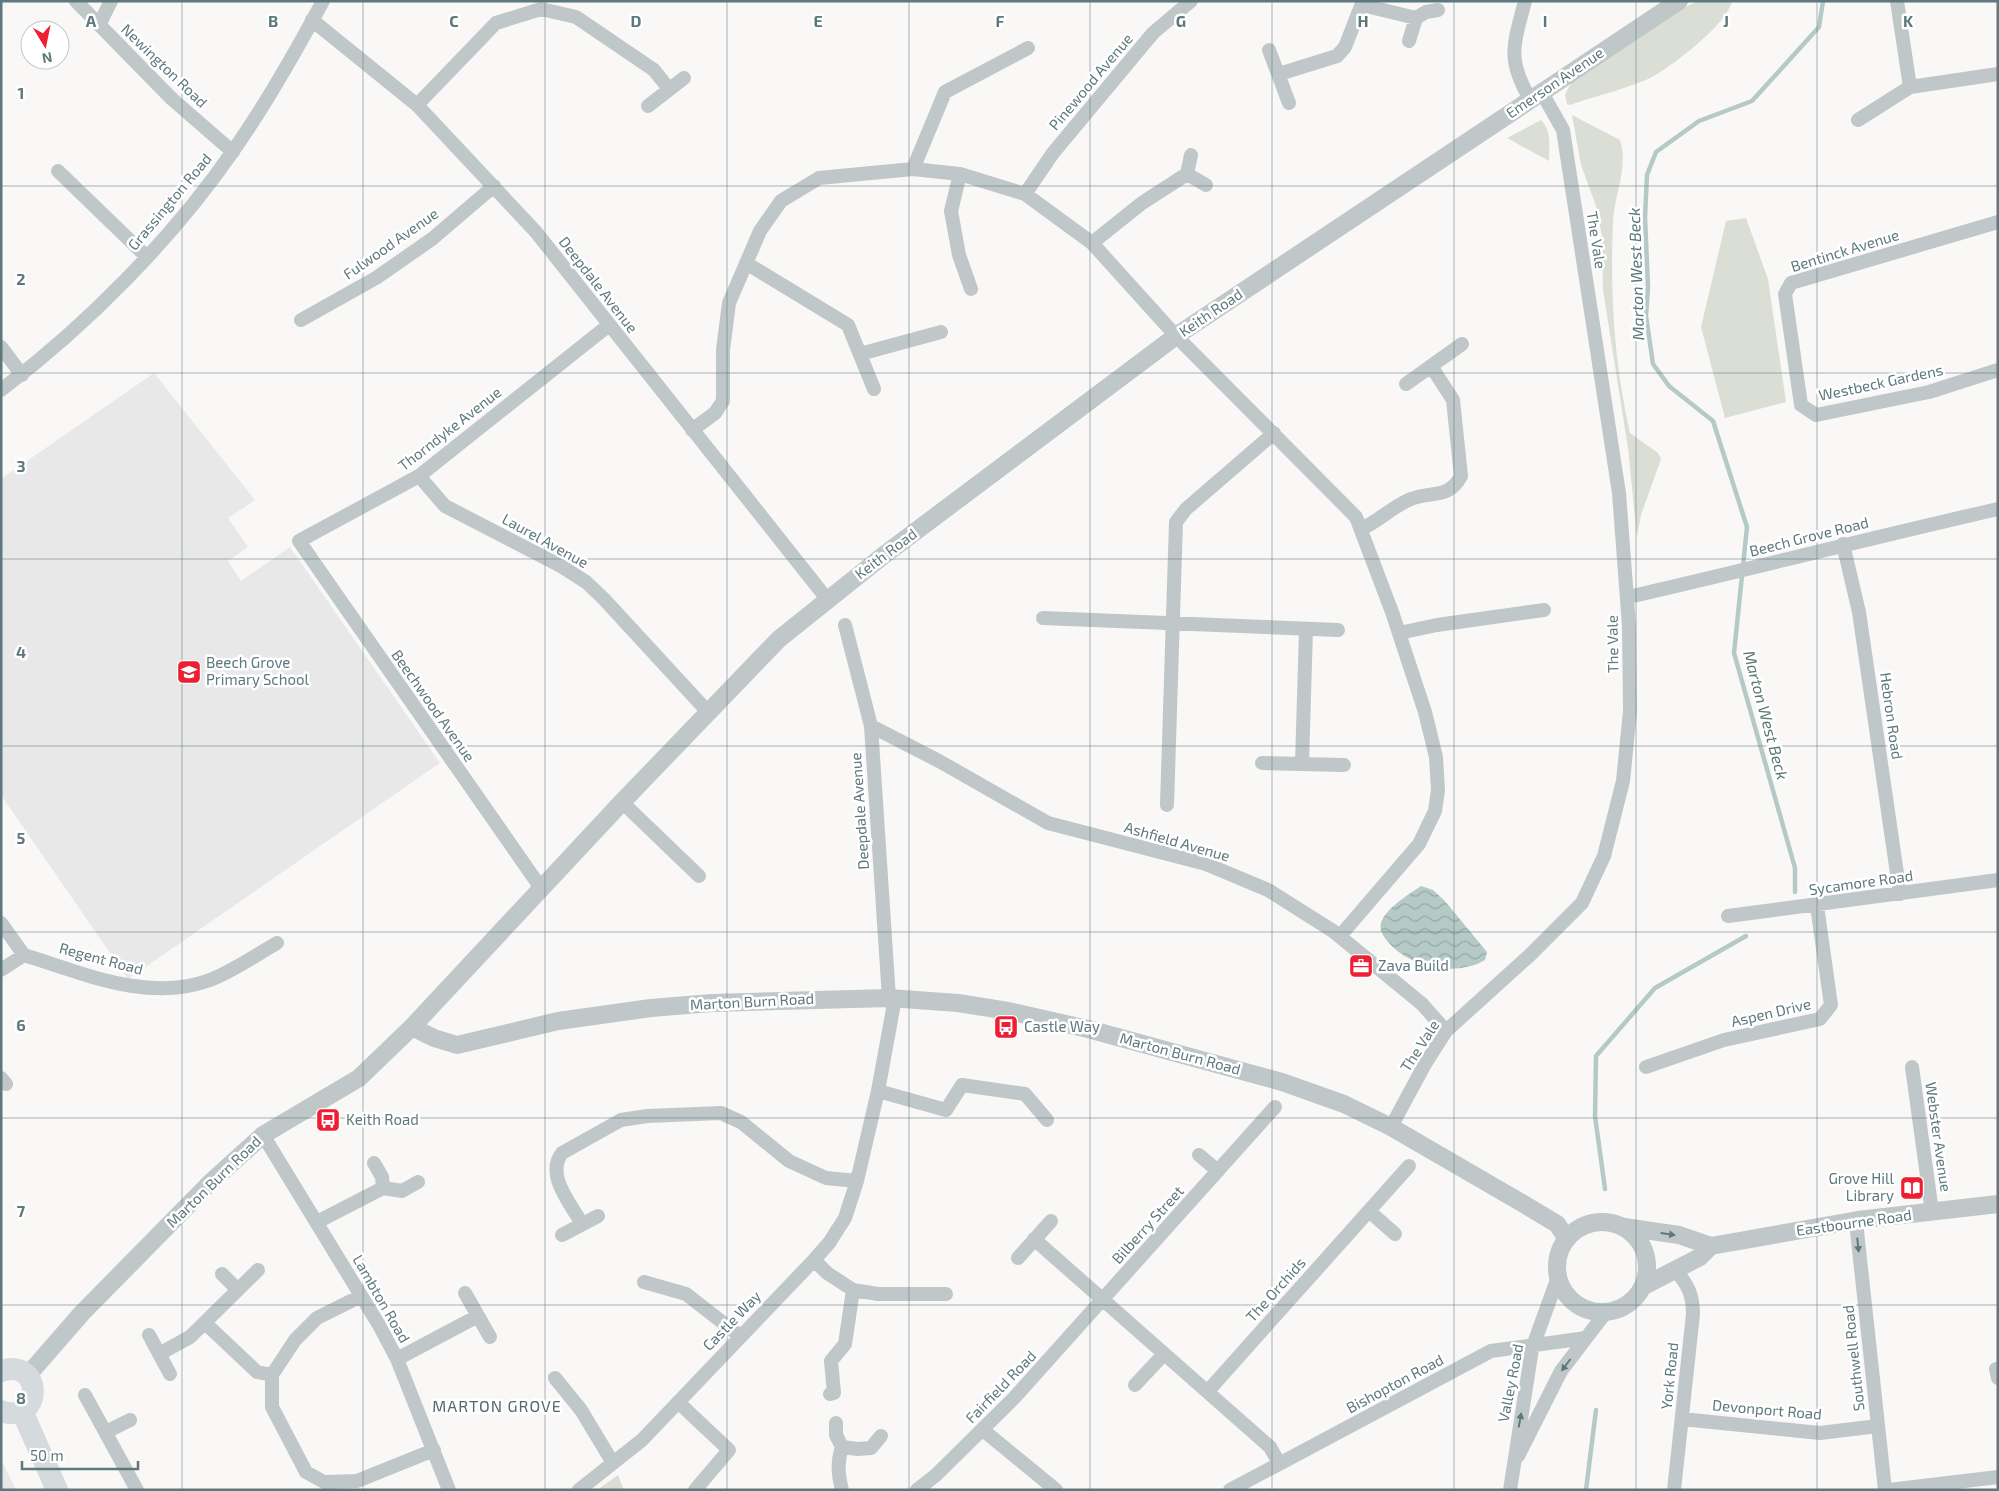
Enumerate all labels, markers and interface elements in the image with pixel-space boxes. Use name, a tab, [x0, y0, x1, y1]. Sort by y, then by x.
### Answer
text: A	[86, 11, 97, 30]
text: B	[268, 11, 278, 30]
text: C	[449, 11, 459, 30]
text: D	[631, 11, 642, 30]
text: E	[813, 11, 823, 30]
text: F	[996, 11, 1005, 30]
text: G	[1176, 11, 1186, 30]
text: H	[1357, 11, 1369, 30]
text: I	[1543, 11, 1547, 30]
text: J	[1723, 11, 1729, 30]
text: K	[1903, 11, 1914, 30]
north arrow	[20, 20, 70, 70]
street label: Newington Road	[118, 20, 211, 111]
street label: Pinewood Avenue	[1045, 29, 1136, 133]
street label: Emerson Avenue	[1502, 43, 1607, 121]
text: N	[41, 49, 54, 68]
text: 1	[18, 83, 24, 102]
street label: Grassington Road	[124, 149, 215, 253]
street label: Fulwood Avenue	[339, 204, 441, 283]
water label: Marton West Beck	[1624, 207, 1647, 341]
street label: The Vale	[1584, 210, 1610, 270]
street label: Bentinck Avenue	[1788, 225, 1901, 275]
street label: Deepdale Avenue	[556, 233, 642, 336]
text: 2	[16, 269, 26, 288]
street label: Keith Road	[1175, 284, 1246, 340]
street label: Westbeck Gardens	[1817, 360, 1945, 404]
street label: Thorndyke Avenue	[394, 382, 505, 474]
text: 3	[16, 456, 26, 475]
street label: Laurel Avenue	[499, 509, 592, 571]
street label: Beech Grove Road	[1747, 513, 1870, 560]
street label: Keith Road	[851, 524, 920, 582]
street label: The Vale	[1602, 615, 1622, 673]
text: 4	[16, 642, 26, 661]
street label: Beechwood Avenue	[388, 646, 479, 765]
water label: Marton West Beck	[1740, 648, 1793, 782]
place label: Beech Grove Primary School	[206, 653, 309, 688]
school or university icon: Beech Grove Primary School	[176, 659, 202, 685]
street label: Hebron Road	[1877, 671, 1907, 760]
street label: Deepdale Avenue	[846, 752, 872, 870]
street label: Ashfield Avenue	[1122, 817, 1232, 865]
text: 5	[17, 828, 26, 847]
street label: Sycamore Road	[1808, 866, 1914, 898]
street label: Regent Road	[57, 938, 145, 978]
office icon: Zava Build	[1348, 953, 1374, 979]
place label: Zava Build	[1378, 956, 1449, 974]
street label: Marton Burn Road	[689, 989, 814, 1013]
street label: Aspen Drive	[1729, 994, 1812, 1030]
bus stop icon: Castle Way	[993, 1014, 1019, 1040]
text: 6	[16, 1015, 26, 1034]
street label: The Vale	[1396, 1016, 1442, 1075]
place label: Castle Way	[1024, 1017, 1100, 1035]
street label: Marton Burn Road	[1118, 1028, 1243, 1078]
street label: Webster Avenue	[1922, 1081, 1956, 1193]
bus stop icon: Keith Road	[315, 1107, 341, 1133]
place label: Keith Road	[346, 1110, 419, 1128]
street label: Marton Burn Road	[162, 1132, 264, 1231]
place label: Grove Hill Library	[1828, 1169, 1895, 1204]
library icon: Grove Hill Library	[1899, 1175, 1925, 1201]
street label: Bilberry Street	[1108, 1181, 1187, 1267]
text: 7	[17, 1201, 26, 1220]
street label: Eastbourne Road	[1795, 1205, 1913, 1239]
one-way arrow	[1660, 1230, 1676, 1238]
one-way arrow	[1854, 1237, 1862, 1253]
street label: Lambton Road	[349, 1251, 414, 1346]
street label: The Orchids	[1242, 1253, 1309, 1325]
street label: Castle Way	[698, 1287, 764, 1354]
street label: Southwell Road	[1838, 1304, 1868, 1412]
street label: York Road	[1657, 1341, 1681, 1410]
street label: Valley Road	[1494, 1342, 1526, 1423]
street label: Fairfield Road	[961, 1346, 1039, 1426]
street label: Bishopton Road	[1343, 1350, 1446, 1416]
one-way arrow	[1561, 1358, 1571, 1372]
text: 8	[16, 1388, 26, 1407]
street label: Devonport Road	[1712, 1395, 1823, 1423]
district label: MARTON GROVE	[432, 1396, 562, 1415]
one-way arrow	[1517, 1411, 1525, 1427]
scale bar	[22, 1438, 139, 1470]
text: 50 m	[30, 1446, 64, 1464]

